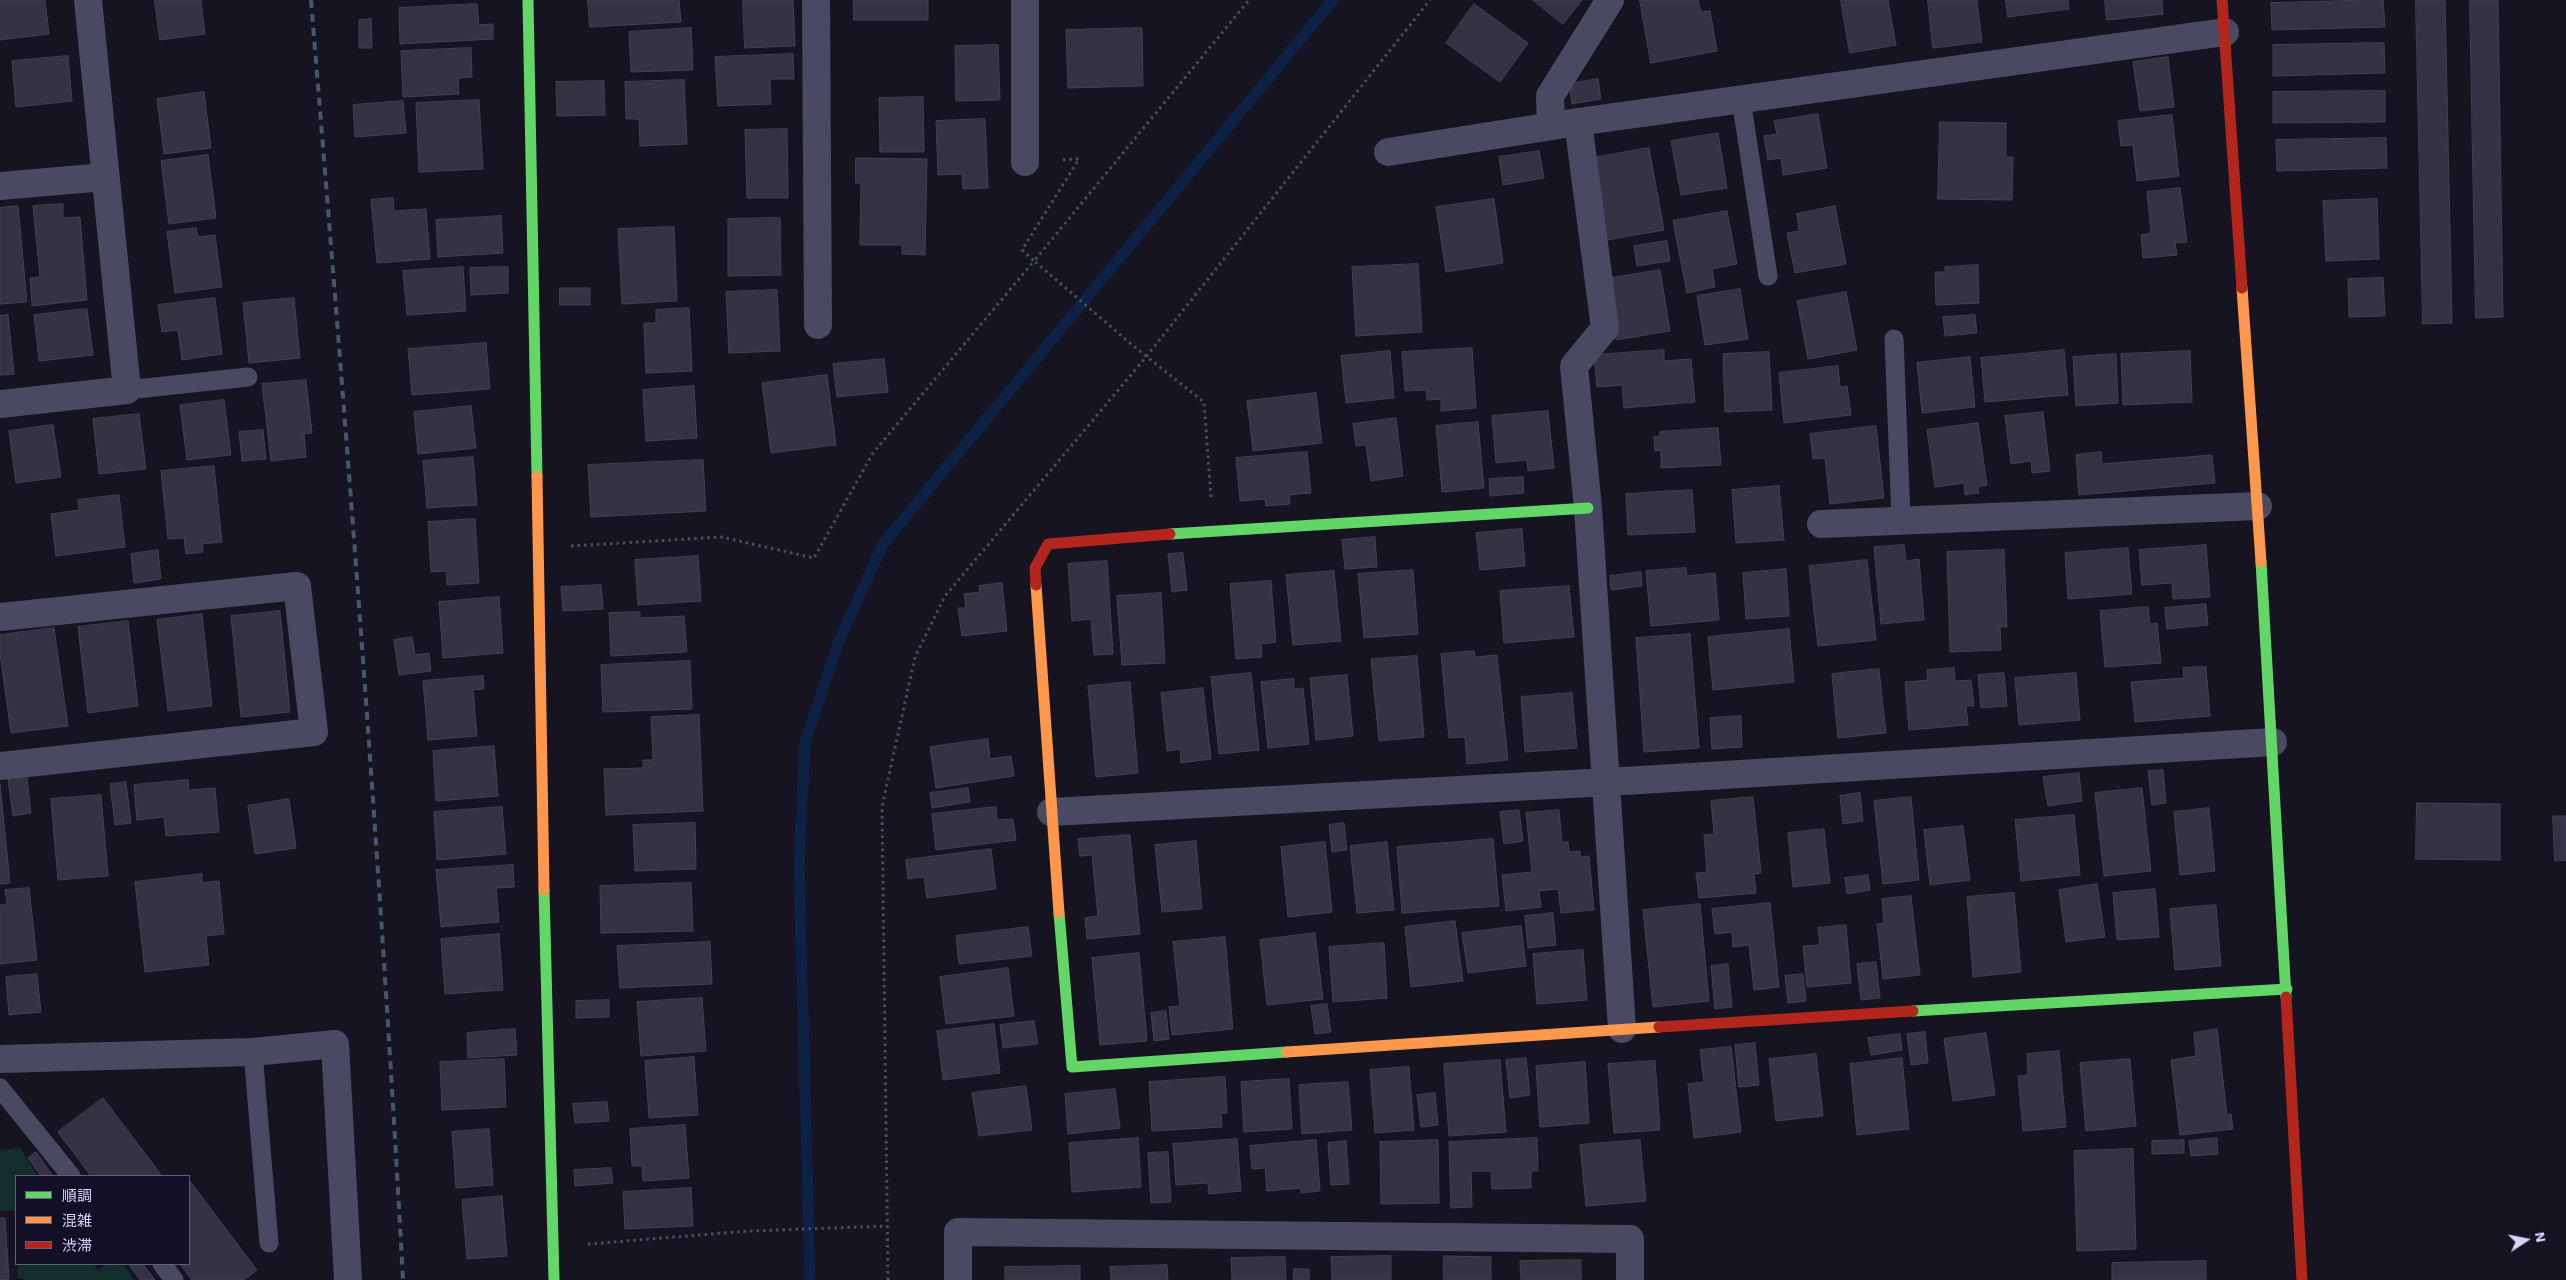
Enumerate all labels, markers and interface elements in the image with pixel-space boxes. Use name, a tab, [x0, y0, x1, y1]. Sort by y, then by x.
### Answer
legend	[15, 1175, 190, 1265]
text: 順調	[62, 1187, 92, 1205]
text: 混雑	[62, 1212, 92, 1230]
north arrow	[2501, 1215, 2551, 1265]
text: N	[2532, 1231, 2550, 1244]
text: 渋滞	[62, 1237, 92, 1255]

